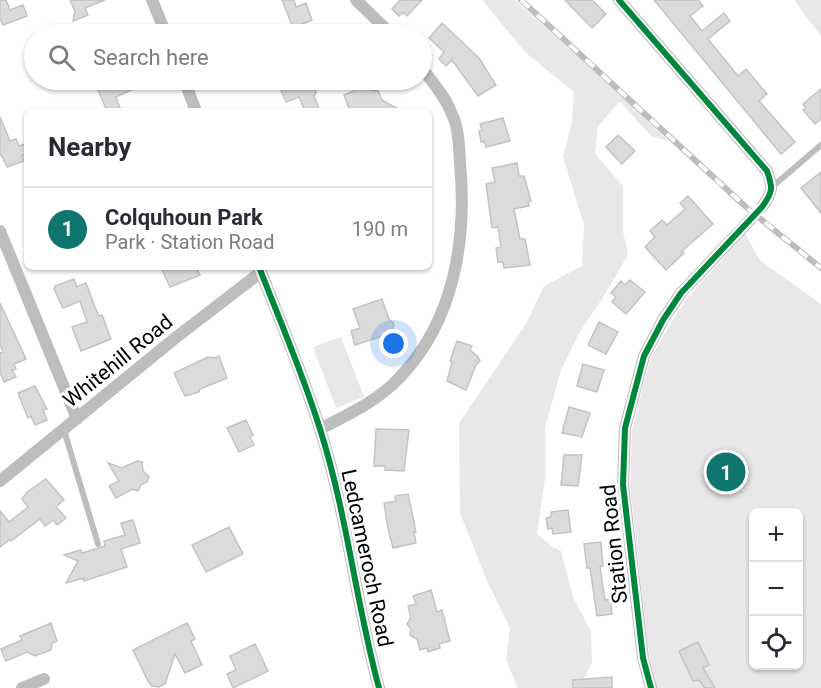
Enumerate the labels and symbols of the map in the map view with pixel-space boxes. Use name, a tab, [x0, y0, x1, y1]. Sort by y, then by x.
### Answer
street label: Whitehill Road	[59, 310, 177, 412]
your location	[379, 329, 408, 358]
pin: 1	[706, 450, 746, 494]
street label: Ledcameroch Road	[336, 467, 398, 649]
street label: Station Road	[596, 483, 632, 605]

